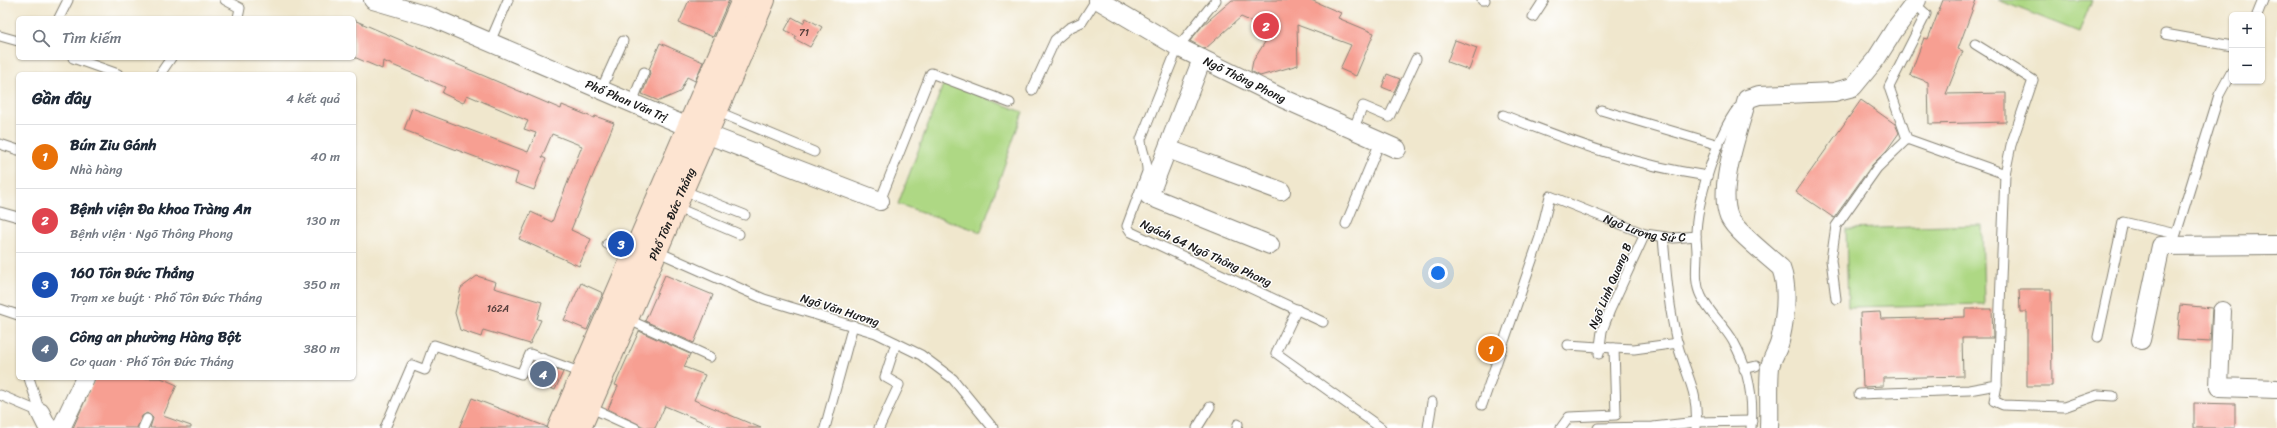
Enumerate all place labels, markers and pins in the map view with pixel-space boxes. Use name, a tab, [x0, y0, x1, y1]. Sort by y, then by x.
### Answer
pin: 2	[1253, 11, 1279, 41]
pin: 3	[608, 229, 634, 259]
pin: 1	[1478, 334, 1504, 364]
pin: 4	[530, 359, 556, 389]

